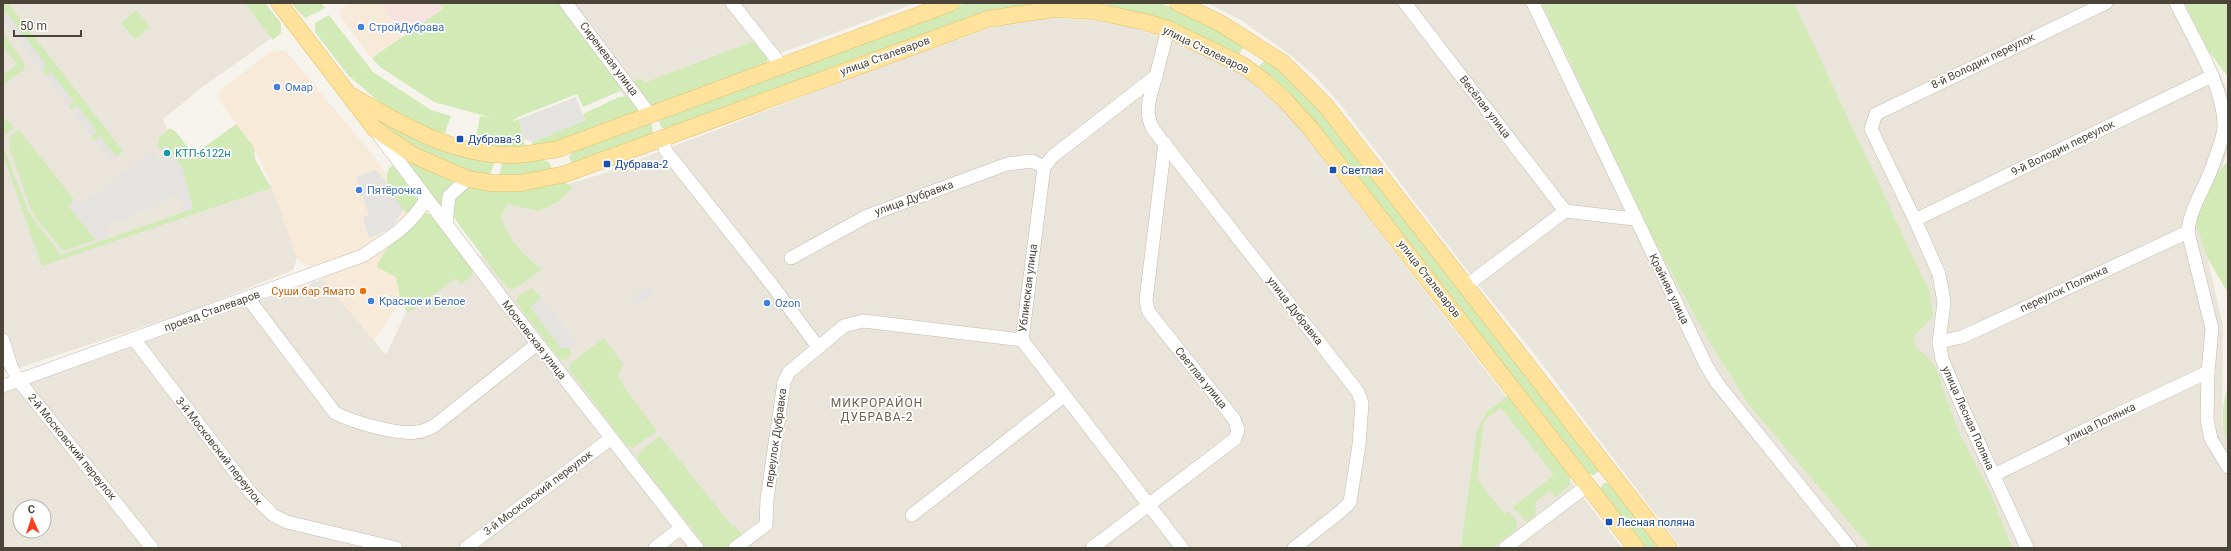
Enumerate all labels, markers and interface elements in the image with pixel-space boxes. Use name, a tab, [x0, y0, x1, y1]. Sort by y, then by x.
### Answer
scale bar	[14, 12, 81, 38]
text: 50 m	[20, 19, 47, 33]
street label: Сиреневая улица	[577, 20, 641, 98]
place label: СтройДубрава	[369, 21, 444, 34]
marker: СтройДубрава	[356, 22, 366, 32]
street label: улица Сталеваров	[1161, 23, 1251, 77]
street label: 8-й Володин переулок	[1929, 30, 2037, 92]
street label: улица Сталеваров	[838, 34, 932, 78]
street label: Весёлая улица	[1457, 73, 1513, 141]
place label: Омар	[285, 81, 313, 94]
marker: Омар	[272, 82, 282, 92]
street label: 9-й Володин переулок	[2009, 117, 2117, 179]
place label: Дубрава-3	[468, 133, 521, 146]
marker: Дубрава-3	[455, 134, 465, 144]
place label: КТП-6122н	[175, 147, 231, 160]
marker: КТП-6122н	[162, 148, 172, 158]
place label: Дубрава-2	[615, 158, 668, 171]
marker: Дубрава-2	[602, 159, 612, 169]
place label: Светлая	[1341, 164, 1383, 177]
marker: Светлая	[1328, 165, 1338, 175]
street label: улица Дубравка	[873, 178, 955, 218]
place label: Пятёрочка	[367, 184, 422, 197]
marker: Пятёрочка	[354, 185, 364, 195]
street label: улица Сталеваров	[1395, 238, 1463, 320]
street label: Ублинская улица	[1016, 243, 1040, 333]
street label: Крайняя улица	[1646, 252, 1692, 326]
street label: переулок Полянка	[2018, 263, 2110, 315]
street label: улица Дубравка	[1264, 274, 1326, 348]
place label: Суши бар Ямато	[271, 285, 355, 298]
marker: Суши бар Ямато	[358, 286, 368, 296]
street label: проезд Сталеваров	[162, 288, 262, 334]
place label: Красное и Белое	[379, 295, 466, 308]
marker: Красное и Белое	[366, 296, 376, 306]
place label: Ozon	[775, 297, 800, 310]
street label: Московская улица	[499, 298, 569, 382]
marker: Ozon	[762, 298, 772, 308]
street label: Светлая улица	[1172, 345, 1230, 411]
street label: улица Лесная Поляна	[1939, 364, 1997, 472]
street label: переулок Дубравка	[763, 387, 789, 489]
street label: 2-й Московский переулок	[25, 391, 119, 503]
street label: 3-й Московский переулок	[173, 395, 265, 507]
district label: МИКРОРАЙОН ДУБРАВА-2	[831, 395, 923, 424]
street label: улица Полянка	[2062, 400, 2138, 446]
street label: 3-й Московский переулок	[481, 448, 595, 538]
north arrow	[12, 499, 52, 539]
text: С	[28, 503, 35, 516]
place label: Лесная поляна	[1617, 516, 1695, 529]
marker: Лесная поляна	[1604, 517, 1614, 527]

